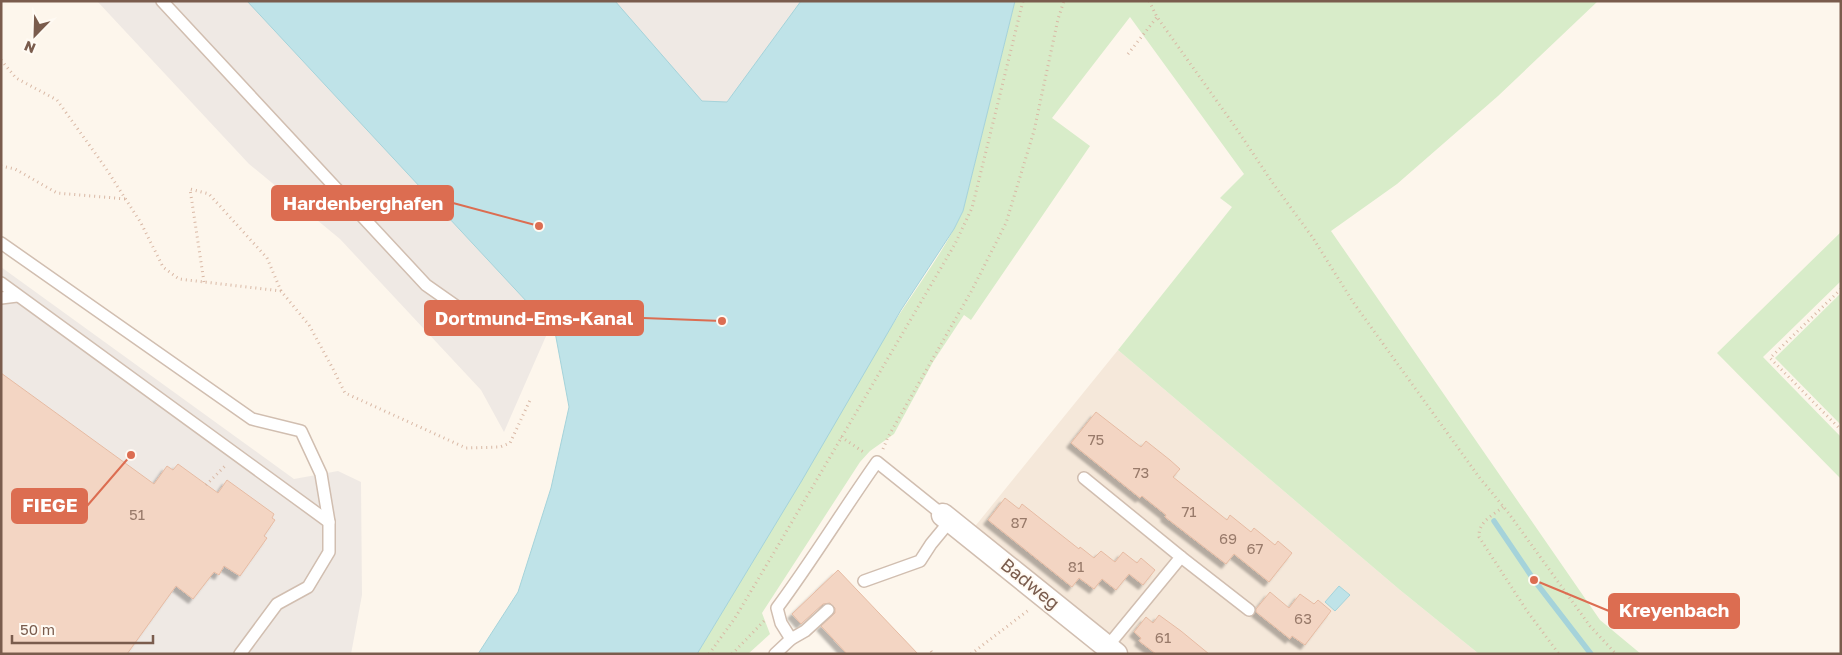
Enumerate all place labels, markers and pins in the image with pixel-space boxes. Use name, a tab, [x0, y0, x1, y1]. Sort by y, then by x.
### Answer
callout: Hardenberghafen	[272, 186, 453, 220]
callout: Dortmund-Ems-Kanal	[425, 301, 643, 335]
callout: FIEGE	[12, 489, 87, 523]
callout: Kreyenbach	[1609, 594, 1739, 628]

